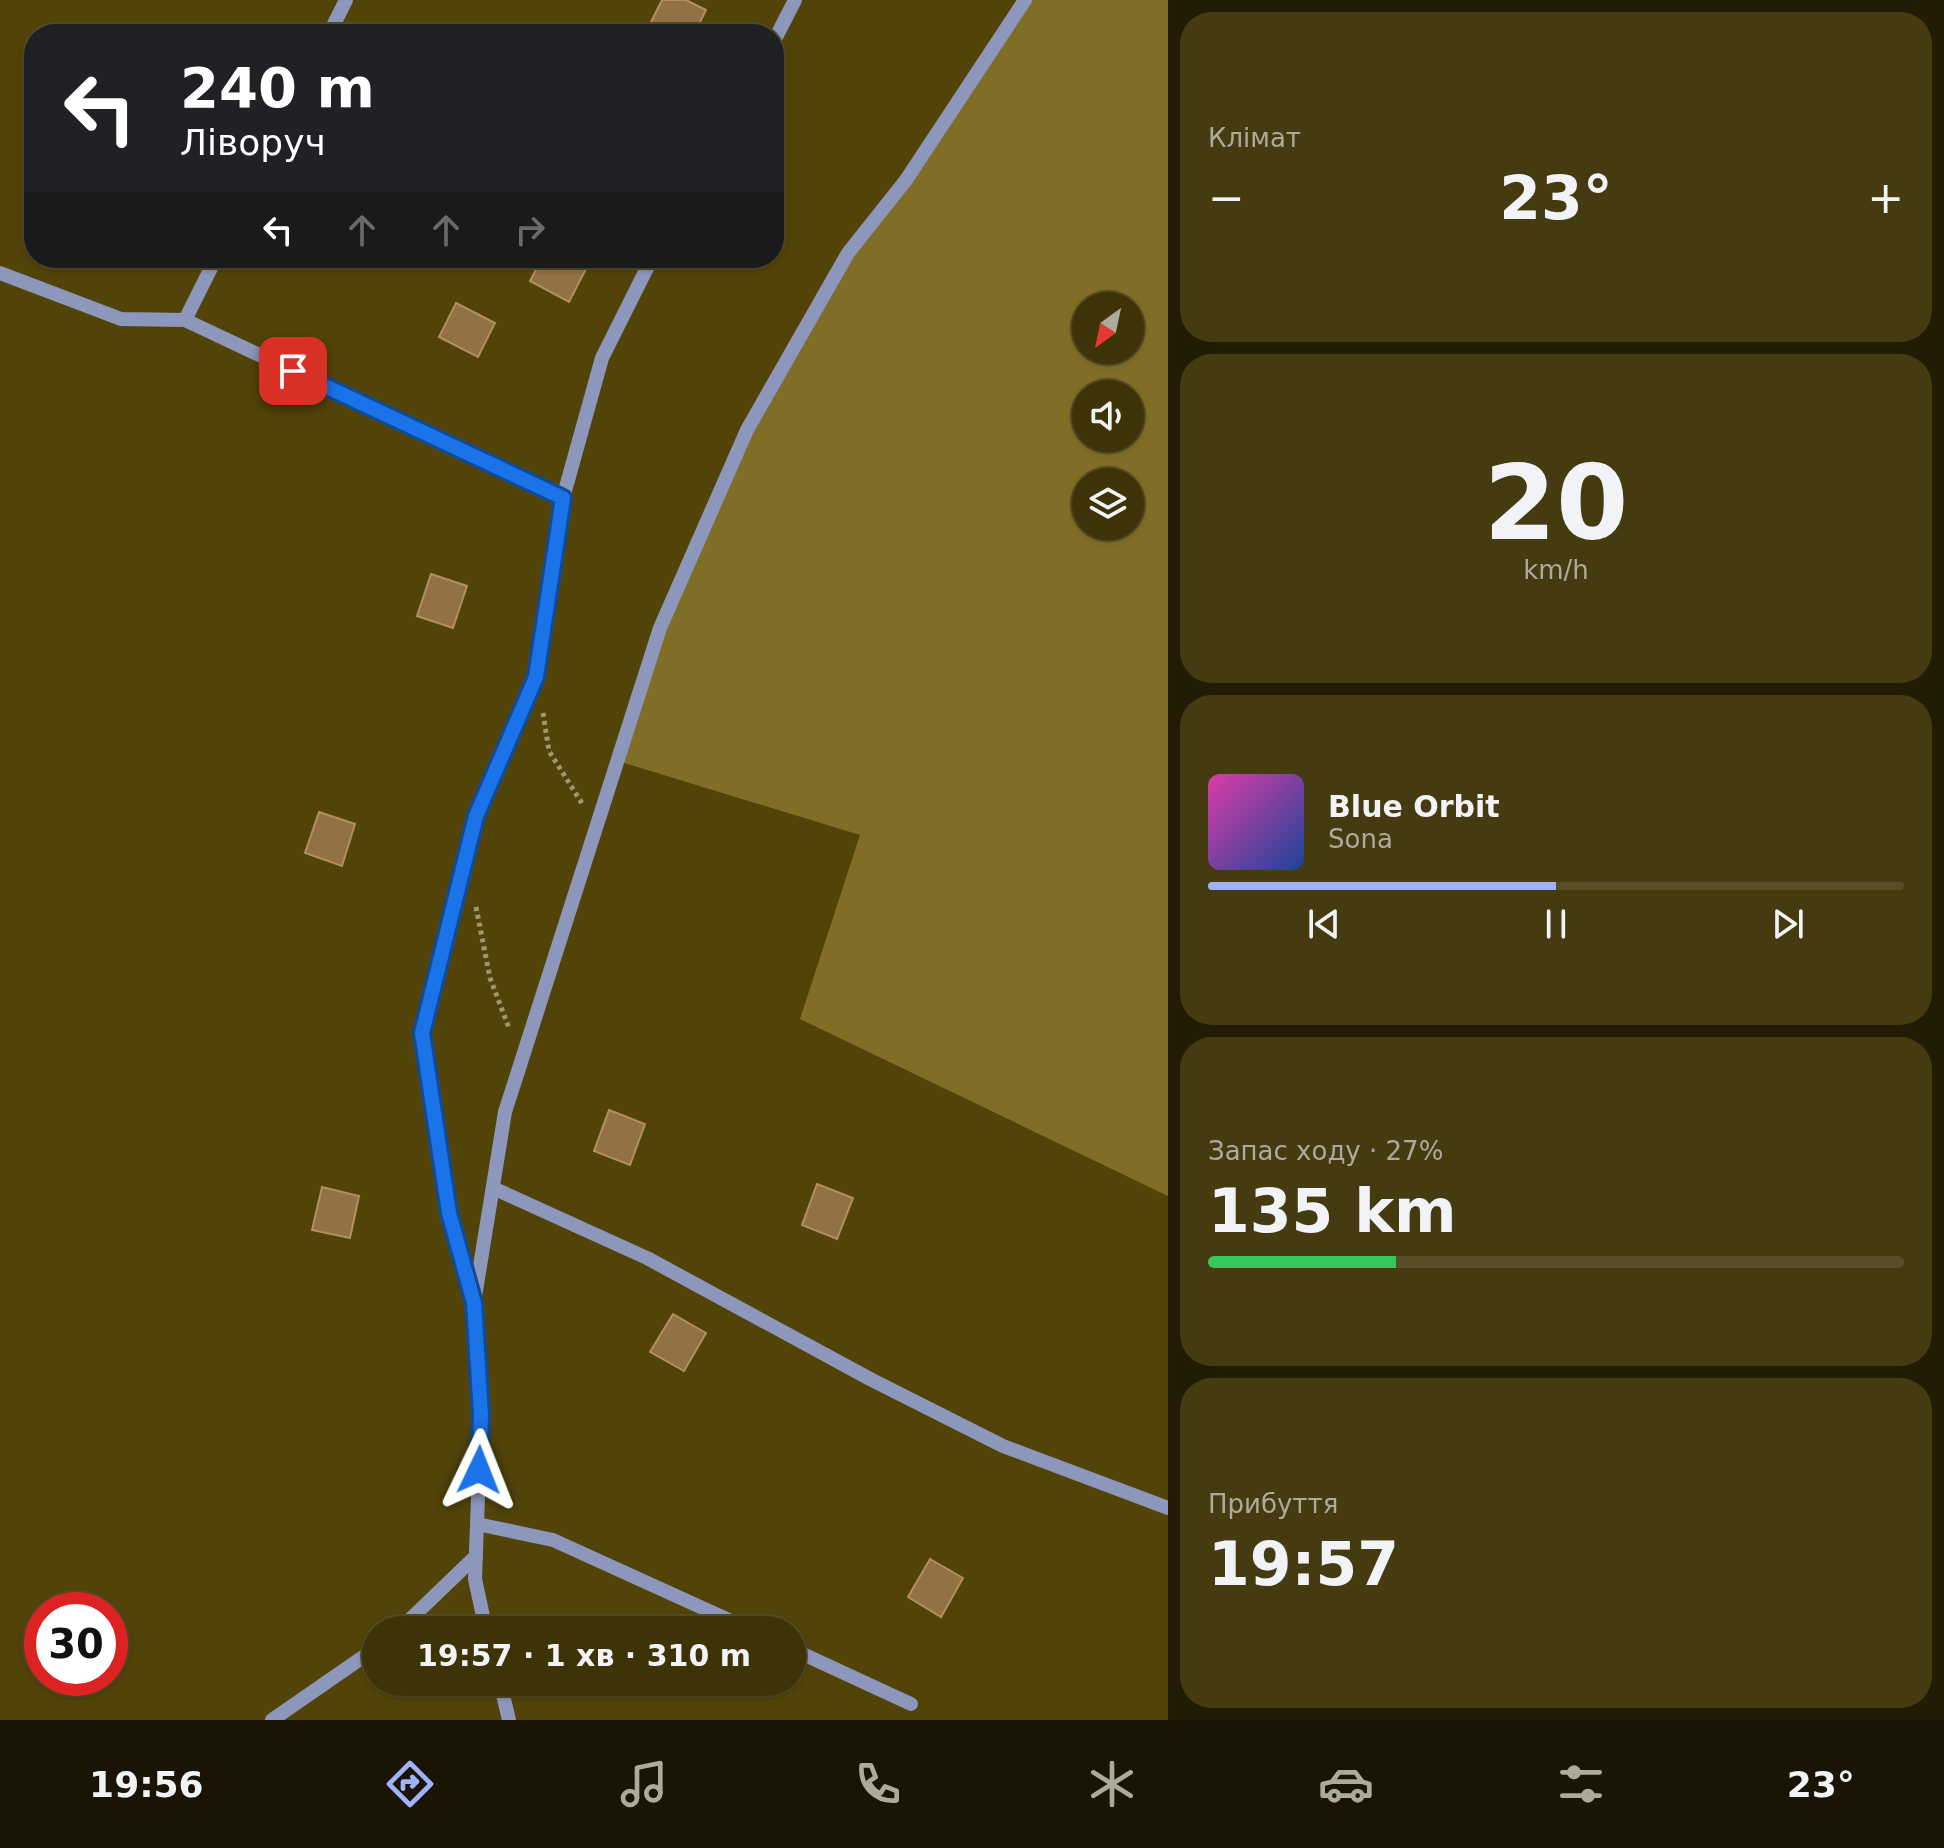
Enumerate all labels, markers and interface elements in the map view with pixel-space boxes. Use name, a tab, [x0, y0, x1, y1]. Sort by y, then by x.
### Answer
text: 240 m	[180, 55, 375, 120]
icon: left	[48, 56, 152, 160]
text: Ліворуч	[180, 122, 326, 163]
text: Клімат	[1208, 123, 1301, 153]
text: 23°	[1499, 163, 1613, 233]
text: −	[1208, 172, 1245, 223]
text: +	[1867, 172, 1904, 223]
icon: left	[256, 208, 300, 252]
icon: ahead	[340, 208, 384, 252]
icon: ahead	[424, 208, 468, 252]
icon: right	[508, 208, 552, 252]
north arrow	[1072, 292, 1144, 364]
map controls	[1072, 292, 1144, 540]
pin	[259, 337, 327, 405]
icon: arrive	[271, 349, 315, 393]
button: sound	[1072, 380, 1144, 452]
text: 20	[1484, 442, 1628, 564]
button: layers	[1072, 468, 1144, 540]
text: km/h	[1523, 555, 1589, 585]
text: Blue Orbit	[1328, 789, 1500, 824]
text: Sona	[1328, 824, 1393, 854]
icon: previous	[1302, 902, 1346, 946]
icon: pause	[1534, 902, 1578, 946]
icon: next	[1766, 902, 1810, 946]
text: Запас ходу · 27%	[1208, 1136, 1443, 1166]
text: 135 km	[1208, 1176, 1457, 1246]
position arrow	[437, 1428, 521, 1512]
text: Прибуття	[1208, 1489, 1338, 1519]
text: 19:57	[1208, 1529, 1399, 1599]
speed limit sign: 30	[24, 1592, 128, 1696]
text: 19:57 · 1 хв · 310 m	[417, 1638, 751, 1673]
icon: directions	[382, 1756, 438, 1812]
icon: music	[616, 1756, 672, 1812]
icon: phone	[850, 1756, 906, 1812]
icon: climate	[1084, 1756, 1140, 1812]
icon: car	[1318, 1756, 1374, 1812]
icon: filters	[1553, 1756, 1609, 1812]
text: 19:56	[89, 1764, 204, 1805]
text: 23°	[1787, 1764, 1855, 1805]

